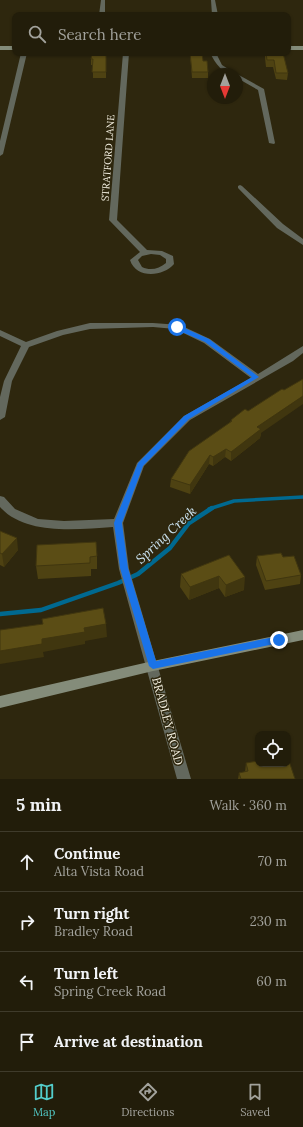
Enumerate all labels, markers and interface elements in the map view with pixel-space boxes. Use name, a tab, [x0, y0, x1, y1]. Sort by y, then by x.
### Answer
search box	[12, 12, 291, 56]
icon: search	[26, 23, 48, 45]
text: Search here	[58, 25, 141, 44]
north arrow	[207, 68, 243, 104]
street label: STRATFORD LANE	[98, 114, 118, 202]
route start	[168, 318, 186, 336]
water label: Spring Creek	[132, 502, 200, 567]
route end	[270, 631, 288, 649]
street label: BRADLEY ROAD	[149, 675, 187, 767]
map controls	[255, 731, 291, 767]
button: locate	[255, 731, 291, 767]
text: 5 min	[16, 794, 62, 816]
text: Walk · 360 m	[209, 797, 287, 814]
text: Continue	[54, 844, 120, 863]
icon: ahead	[16, 851, 38, 873]
text: 70 m	[258, 853, 287, 870]
text: Alta Vista Road	[54, 863, 144, 880]
text: Turn right	[54, 904, 130, 923]
icon: right	[16, 911, 38, 933]
text: 230 m	[250, 913, 287, 930]
text: Bradley Road	[54, 923, 133, 940]
text: Turn left	[54, 964, 118, 983]
icon: left	[16, 971, 38, 993]
text: 60 m	[256, 973, 287, 990]
text: Spring Creek Road	[54, 983, 166, 1000]
icon: arrive	[16, 1031, 38, 1053]
text: Arrive at destination	[54, 1032, 203, 1051]
tab: Map	[33, 1081, 55, 1119]
tab: Directions	[121, 1081, 174, 1119]
tab: Saved	[240, 1081, 270, 1119]

